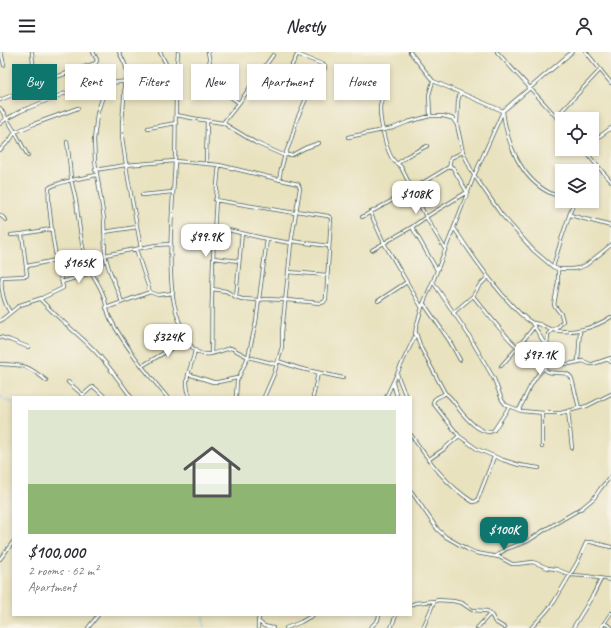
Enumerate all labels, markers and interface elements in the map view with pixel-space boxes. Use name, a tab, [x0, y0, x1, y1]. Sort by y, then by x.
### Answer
icon: menu	[16, 15, 38, 37]
text: Nestly	[286, 15, 325, 37]
icon: person	[573, 15, 595, 37]
chip: Buy	[12, 64, 57, 100]
chip: Rent	[65, 64, 116, 100]
chip: Filters	[124, 64, 183, 100]
chip: New	[191, 64, 239, 100]
chip: Apartment	[247, 64, 326, 100]
chip: House	[334, 64, 390, 100]
map controls	[555, 112, 599, 208]
button: locate	[555, 112, 599, 156]
button: layers	[555, 164, 599, 208]
pin: $108K	[388, 181, 444, 215]
text: $108K	[401, 186, 431, 202]
pin: $99.9K	[173, 224, 239, 258]
text: $99.9K	[190, 229, 222, 245]
pin: $165K	[51, 250, 107, 284]
text: $165K	[64, 255, 94, 271]
pin: $324K	[140, 324, 196, 358]
text: $324K	[153, 329, 183, 345]
pin: $97.1K	[507, 342, 573, 376]
text: $97.1K	[524, 347, 556, 363]
icon: home	[176, 436, 248, 508]
pin: $100K	[476, 517, 532, 551]
text: $100K	[489, 522, 519, 538]
text: $100,000	[28, 542, 85, 563]
text: 2 rooms · 62 m²	[28, 563, 98, 579]
text: Apartment	[28, 579, 76, 595]

